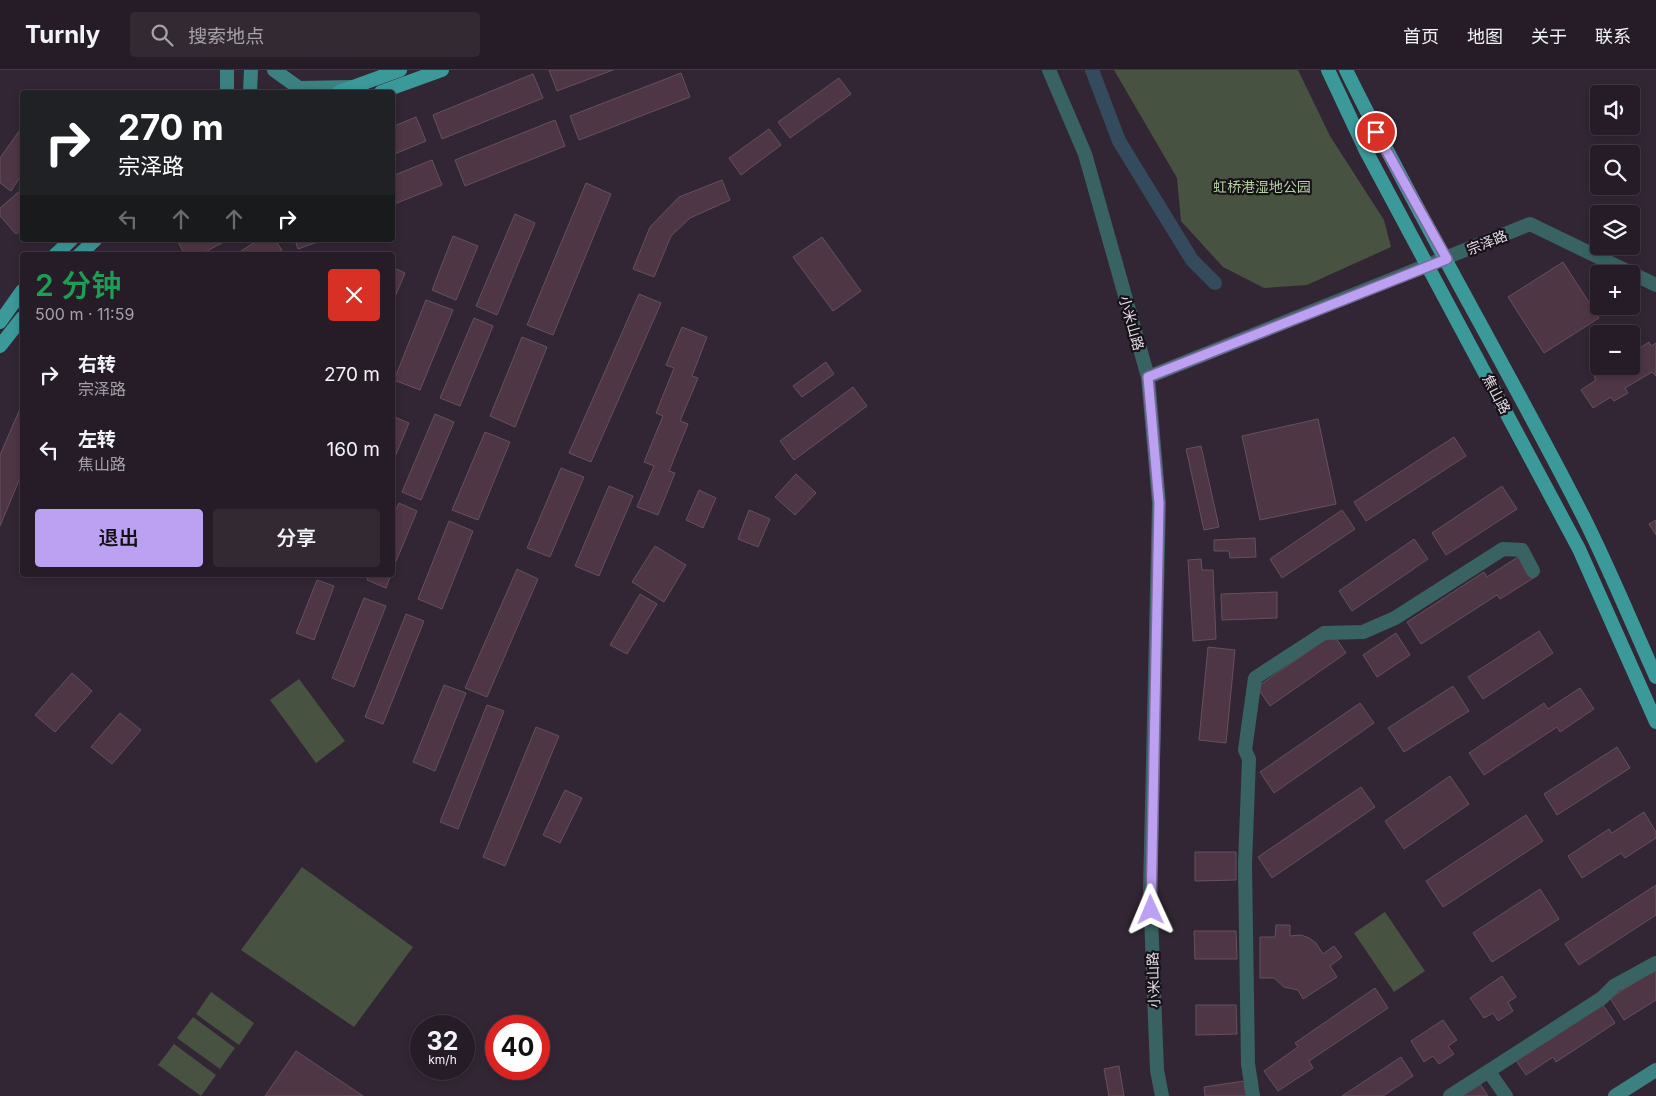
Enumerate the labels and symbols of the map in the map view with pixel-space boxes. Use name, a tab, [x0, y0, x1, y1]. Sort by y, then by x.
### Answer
pin	[1355, 111, 1397, 153]
park label: 虹桥港湿地公园	[1213, 178, 1311, 195]
street label: 宗泽路	[1464, 226, 1510, 258]
street label: 小米山路	[1116, 294, 1148, 352]
street label: 焦山路	[1480, 371, 1514, 417]
position arrow	[1124, 883, 1176, 935]
street label: 小米山路	[1144, 952, 1162, 1008]
speed limit sign: 40	[485, 1015, 550, 1080]

